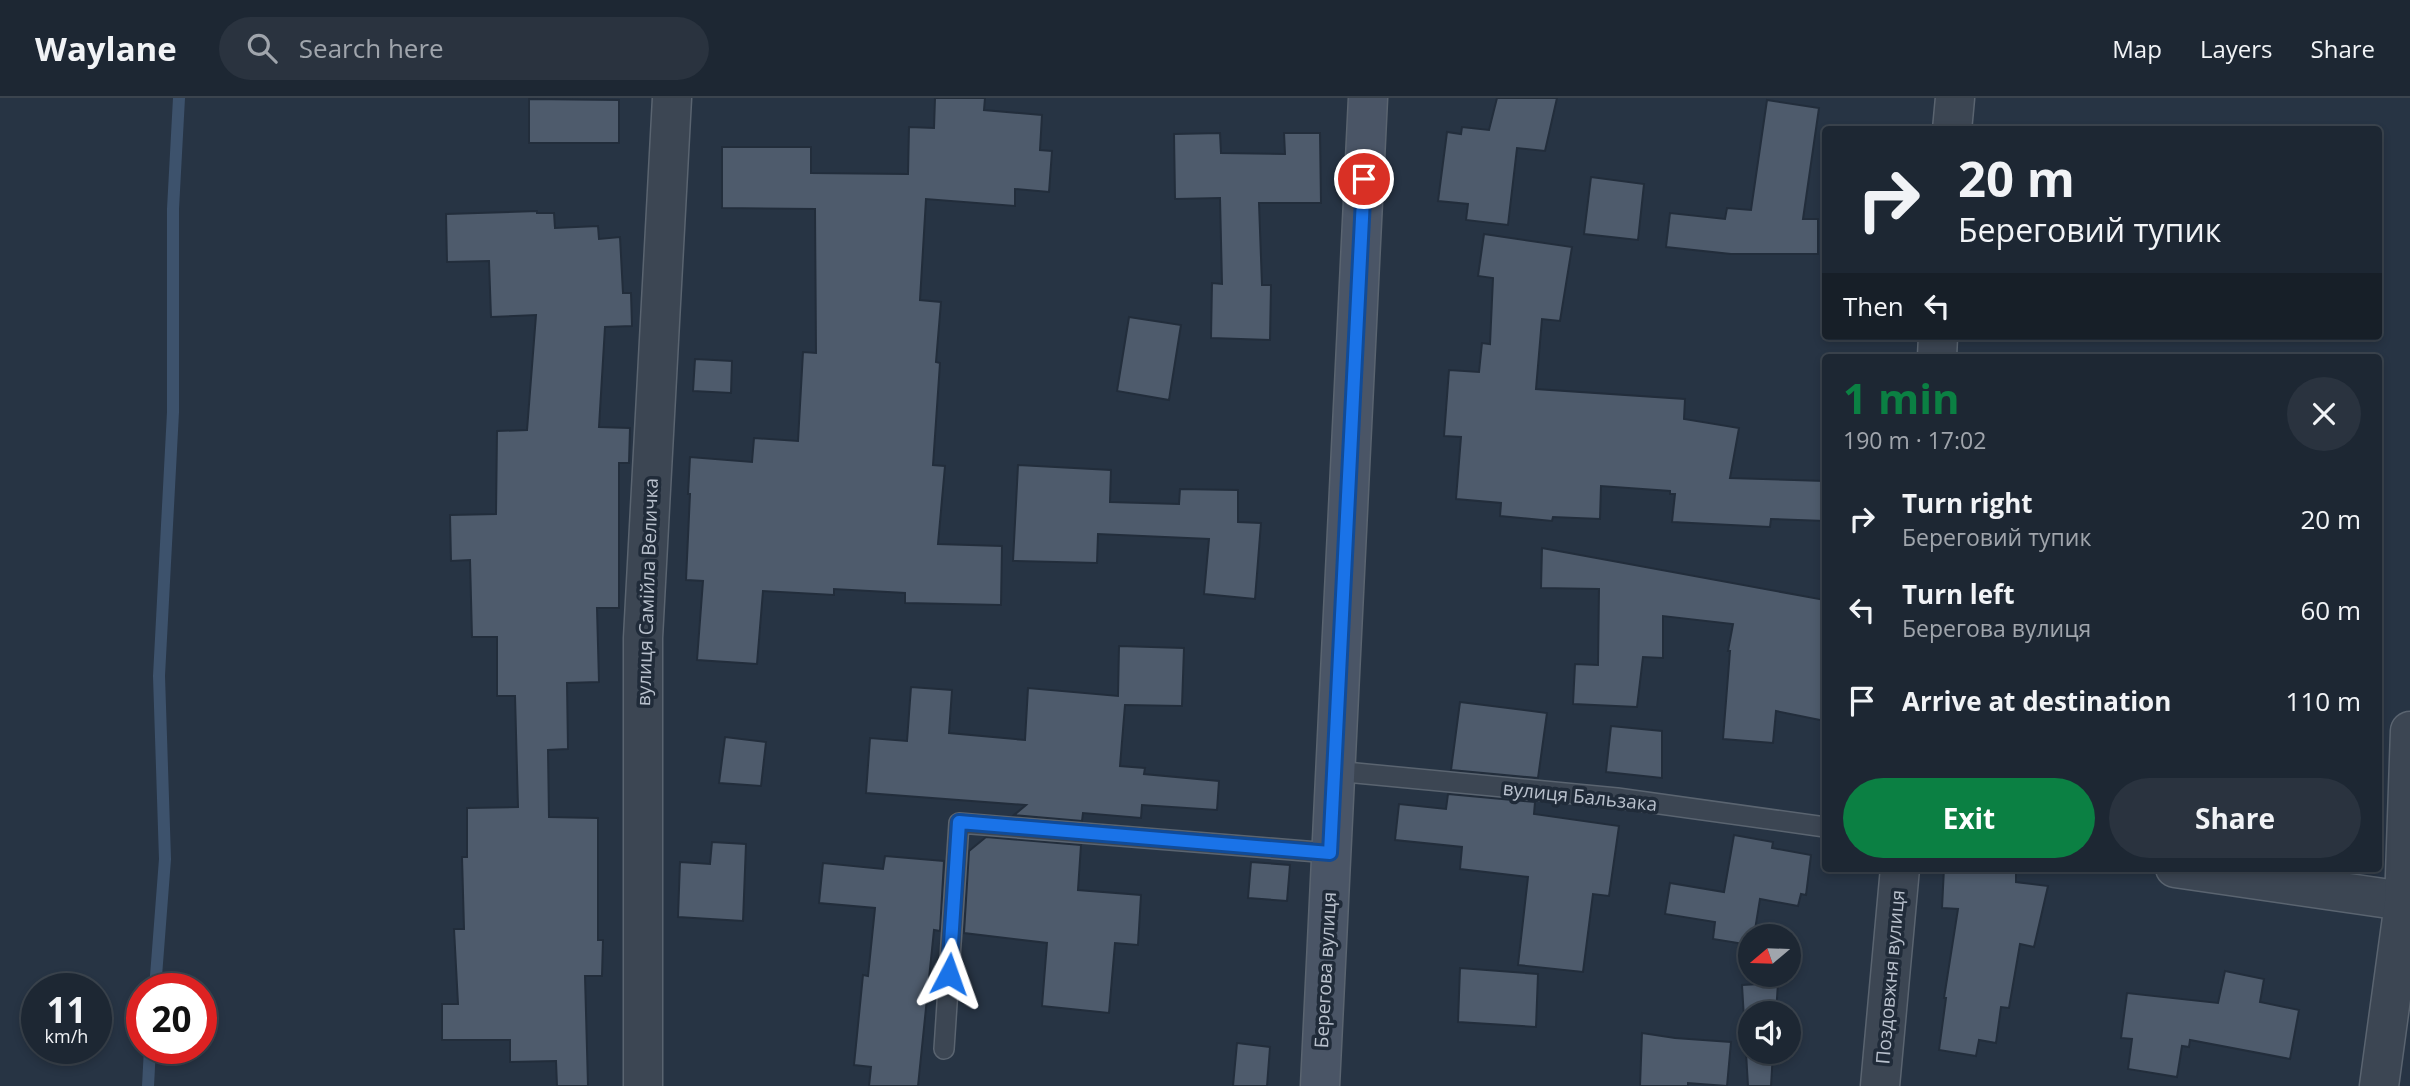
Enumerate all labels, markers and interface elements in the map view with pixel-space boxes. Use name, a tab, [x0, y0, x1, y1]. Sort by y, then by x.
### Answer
search box	[219, 17, 709, 80]
text: Waylane	[35, 26, 177, 71]
icon: search	[243, 29, 281, 67]
text: Search here	[299, 30, 444, 66]
text: Map	[2112, 32, 2162, 65]
text: Layers	[2200, 32, 2273, 65]
text: Share	[2311, 32, 2375, 65]
text: 20 m	[1958, 145, 2075, 211]
pin	[1334, 149, 1394, 209]
icon: right	[1843, 154, 1934, 245]
icon: arrive	[1345, 160, 1383, 198]
text: Береговий тупик	[1958, 208, 2221, 251]
icon: left	[1918, 287, 1956, 325]
text: Then	[1843, 288, 1904, 324]
text: 1 min	[1843, 369, 1960, 426]
button: close	[2287, 377, 2361, 451]
text: 190 m · 17:02	[1843, 424, 1986, 456]
street label: вулиця Самійла Величка	[630, 477, 664, 707]
text: Turn right	[1902, 485, 2033, 521]
icon: right	[1843, 500, 1881, 538]
text: 20 m	[2300, 501, 2361, 537]
text: Береговий тупик	[1902, 521, 2091, 553]
text: Turn left	[1902, 576, 2014, 612]
icon: left	[1843, 591, 1881, 629]
text: 60 m	[2300, 592, 2361, 628]
text: Берегова вулиця	[1902, 612, 2091, 644]
icon: arrive	[1843, 682, 1881, 720]
text: Arrive at destination	[1902, 683, 2171, 719]
text: 110 m	[2286, 683, 2361, 719]
street label: вулиця Бальзака	[1502, 775, 1658, 817]
button: Exit	[1843, 778, 2095, 858]
button: Share	[2109, 778, 2361, 858]
street label: Поздовжня вулиця	[1869, 889, 1911, 1065]
street label: Берегова вулиця	[1308, 891, 1342, 1049]
north arrow	[1738, 924, 1801, 987]
map controls	[1738, 924, 1801, 1064]
position arrow	[912, 937, 986, 1011]
speed limit sign: 20	[126, 973, 217, 1064]
text: 11	[46, 986, 87, 1033]
button: sound	[1738, 1001, 1801, 1064]
text: km/h	[45, 1024, 88, 1048]

